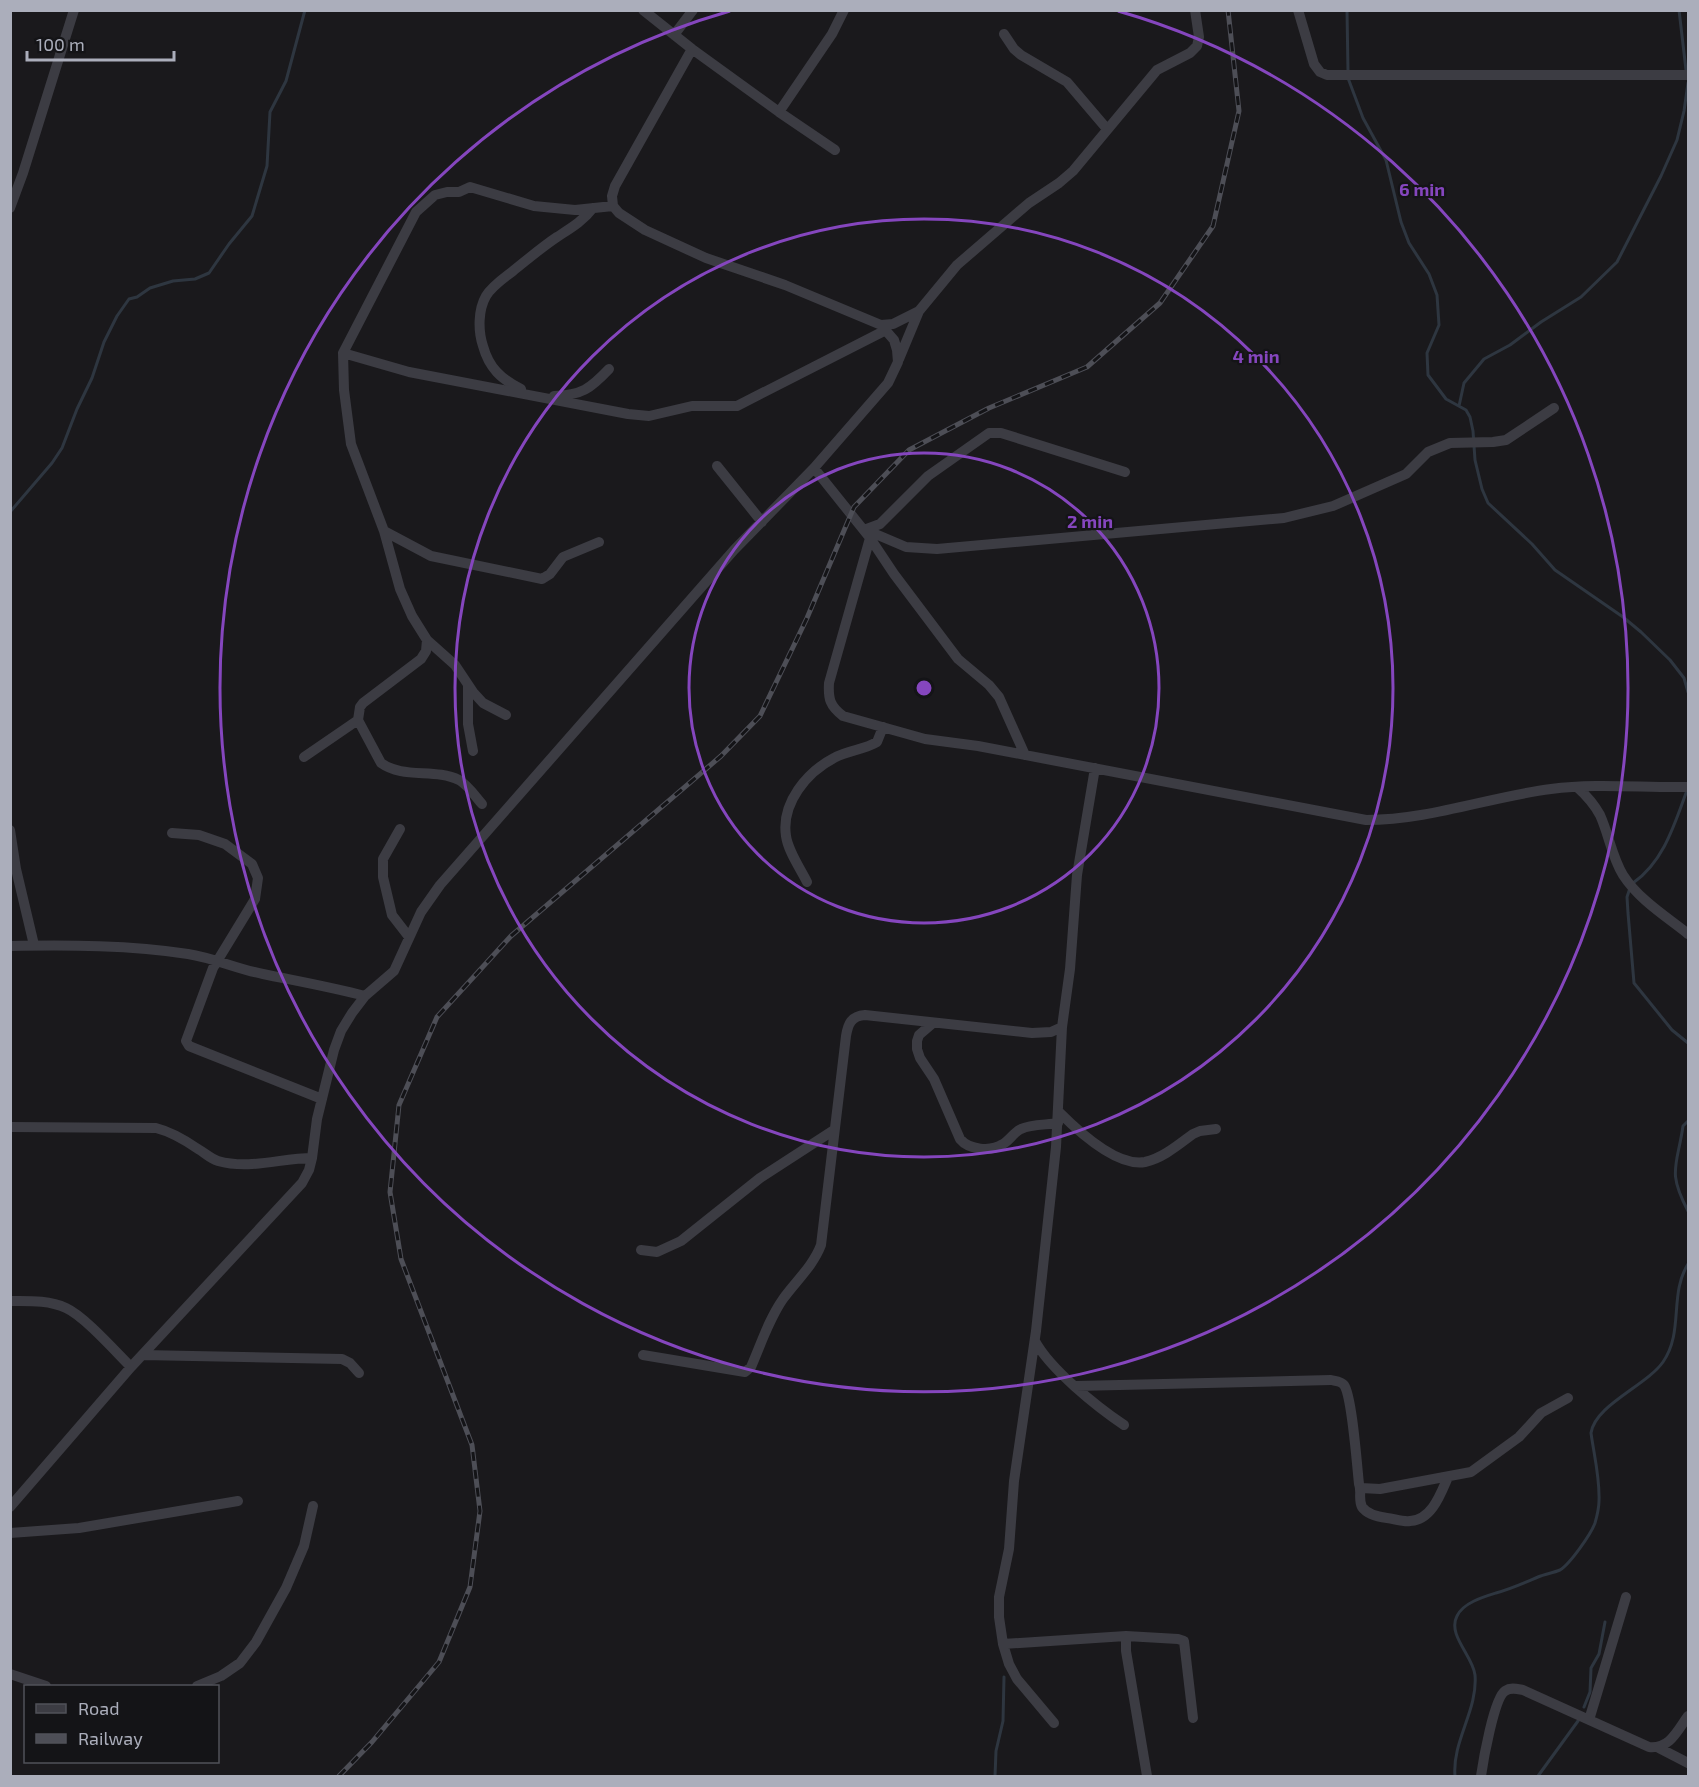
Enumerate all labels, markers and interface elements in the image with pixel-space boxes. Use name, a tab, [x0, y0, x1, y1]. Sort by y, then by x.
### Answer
scale bar	[27, 24, 174, 62]
text: 100 m	[36, 33, 85, 55]
text: 6 min	[1399, 178, 1445, 200]
text: 4 min	[1233, 345, 1280, 367]
text: 2 min	[1067, 510, 1113, 532]
centre of rings	[914, 678, 934, 698]
legend	[24, 1685, 219, 1763]
text: Road	[78, 1697, 119, 1719]
text: Railway	[78, 1727, 143, 1749]

